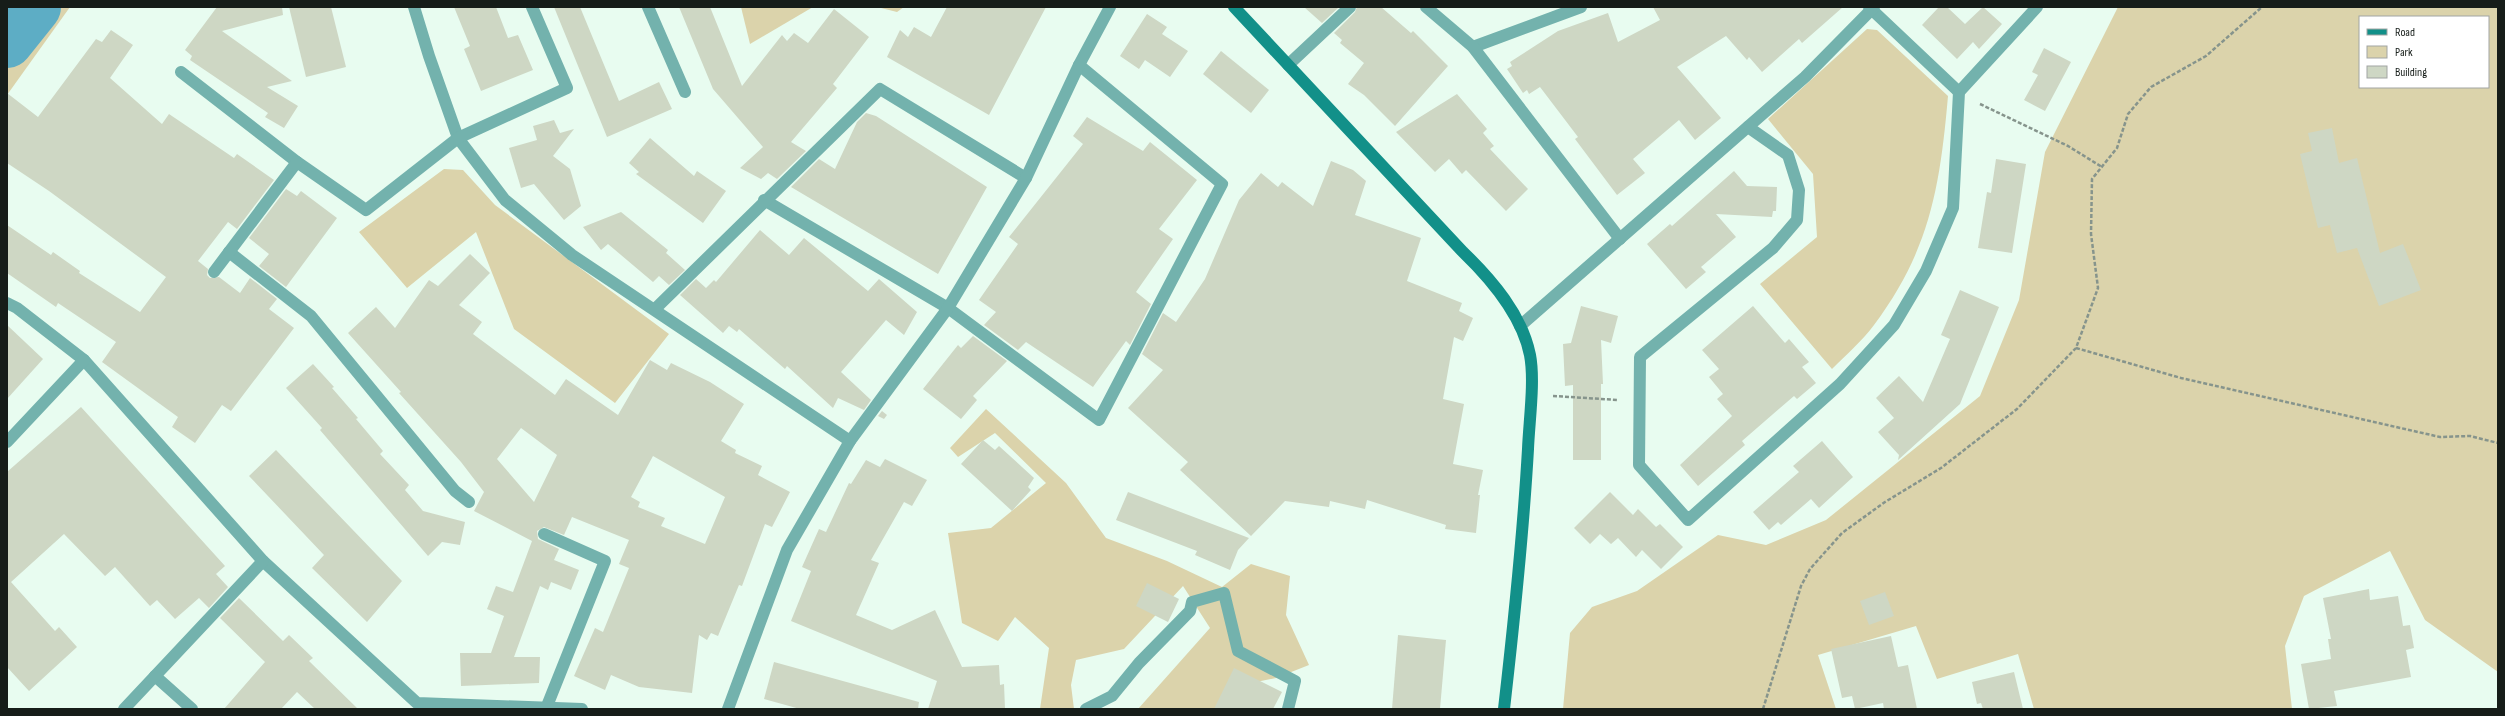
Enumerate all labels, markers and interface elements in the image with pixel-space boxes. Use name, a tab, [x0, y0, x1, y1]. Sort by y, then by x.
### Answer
legend	[2359, 16, 2489, 88]
text: Road	[2395, 25, 2415, 40]
text: Park	[2395, 45, 2413, 60]
text: Building	[2395, 65, 2427, 80]

